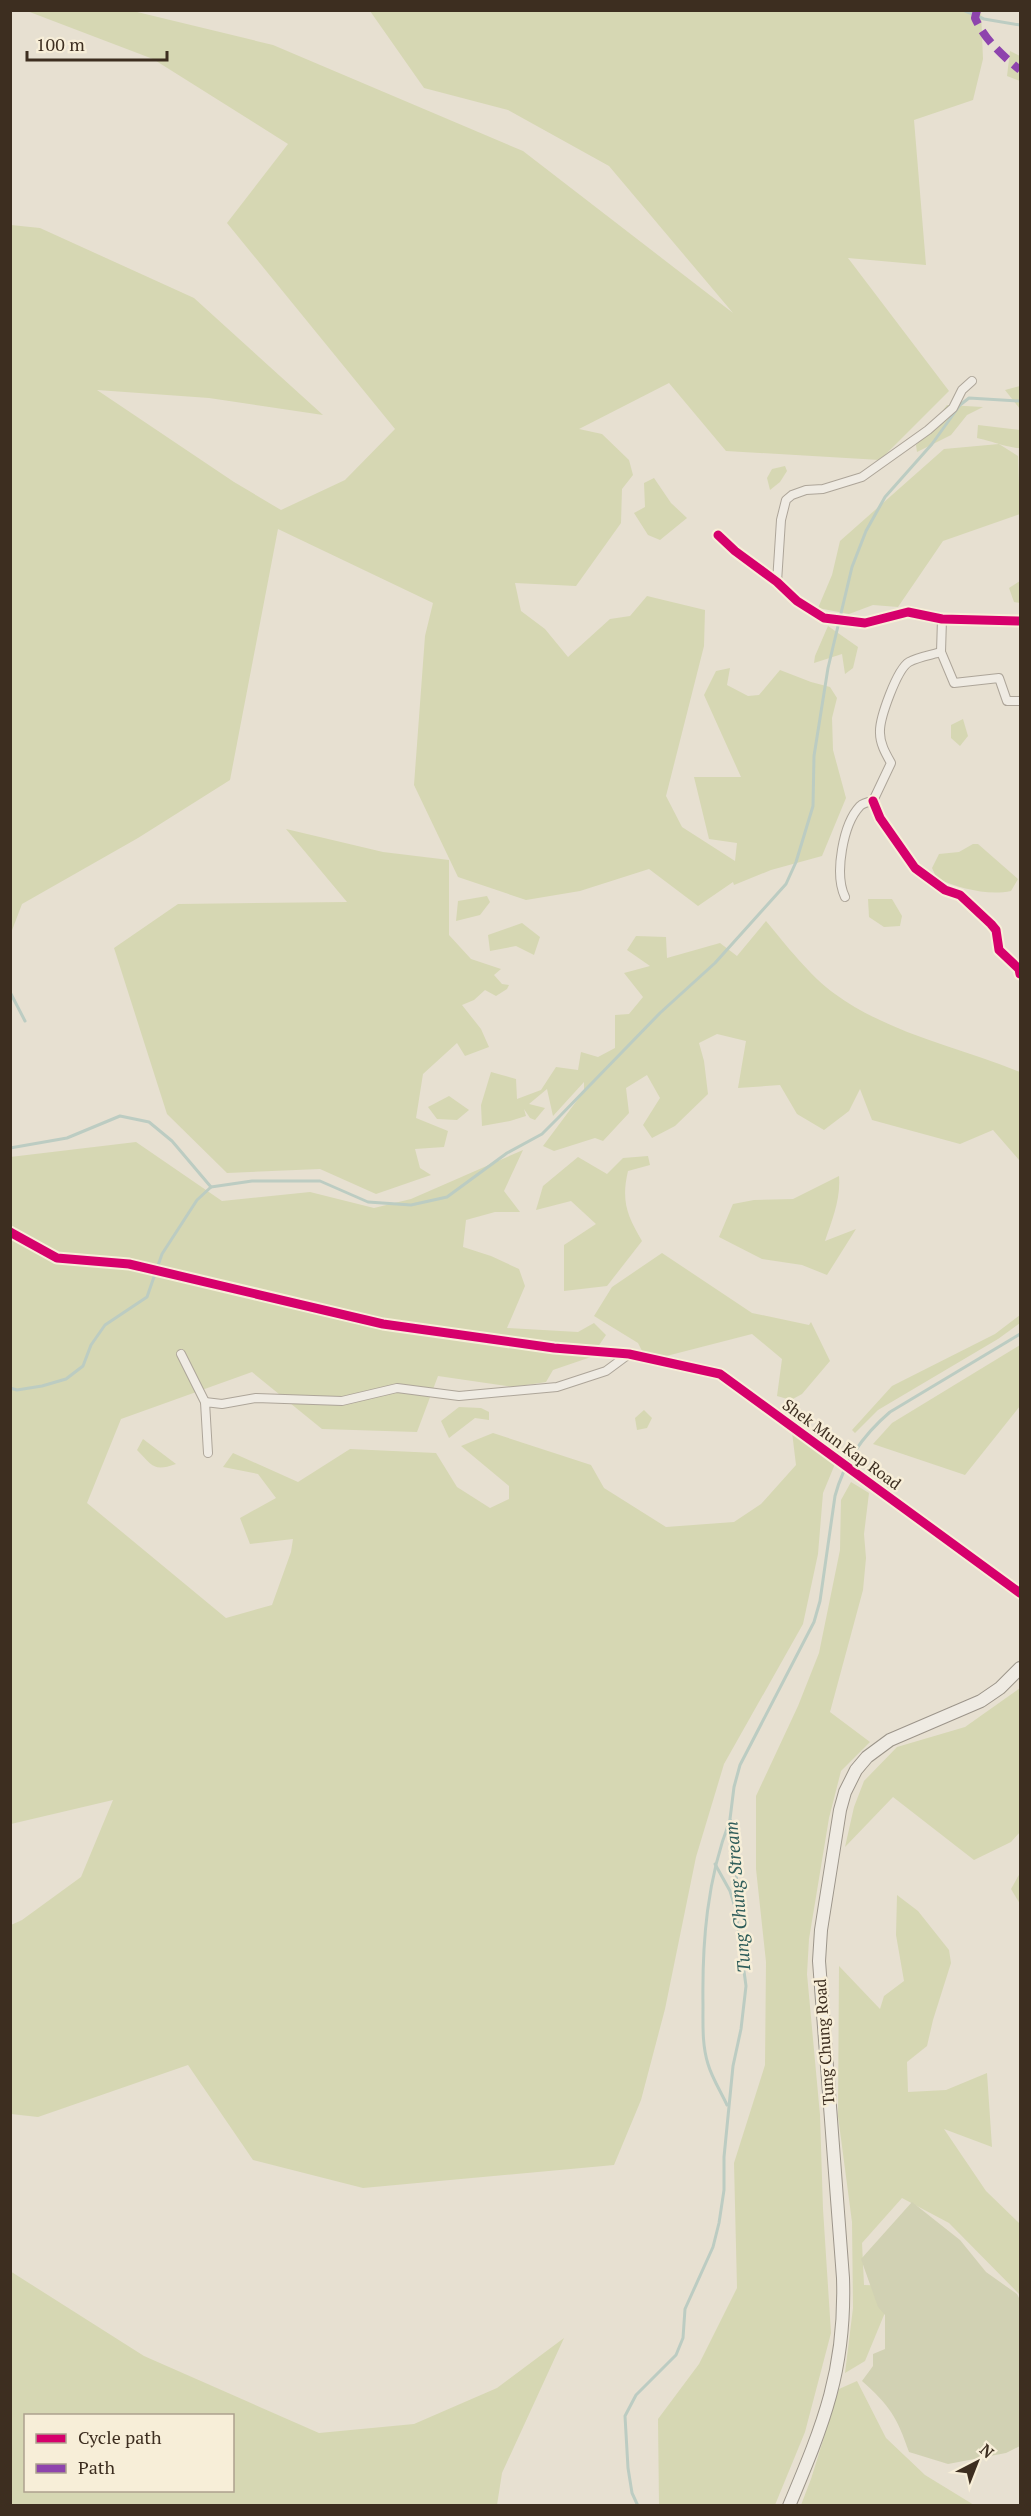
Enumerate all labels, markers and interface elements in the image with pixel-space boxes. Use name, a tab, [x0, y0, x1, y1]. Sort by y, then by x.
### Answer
scale bar	[27, 24, 166, 62]
text: 100 m	[36, 32, 85, 56]
street label: Shek Mun Kap Road	[778, 1393, 906, 1495]
water label: Tung Chung Stream	[718, 1820, 756, 1974]
street label: Tung Chung Road	[809, 1978, 839, 2106]
legend	[24, 2414, 234, 2492]
text: Cycle path	[78, 2425, 162, 2449]
north arrow	[947, 2432, 1007, 2492]
text: N	[975, 2439, 999, 2463]
text: Path	[78, 2455, 115, 2479]

